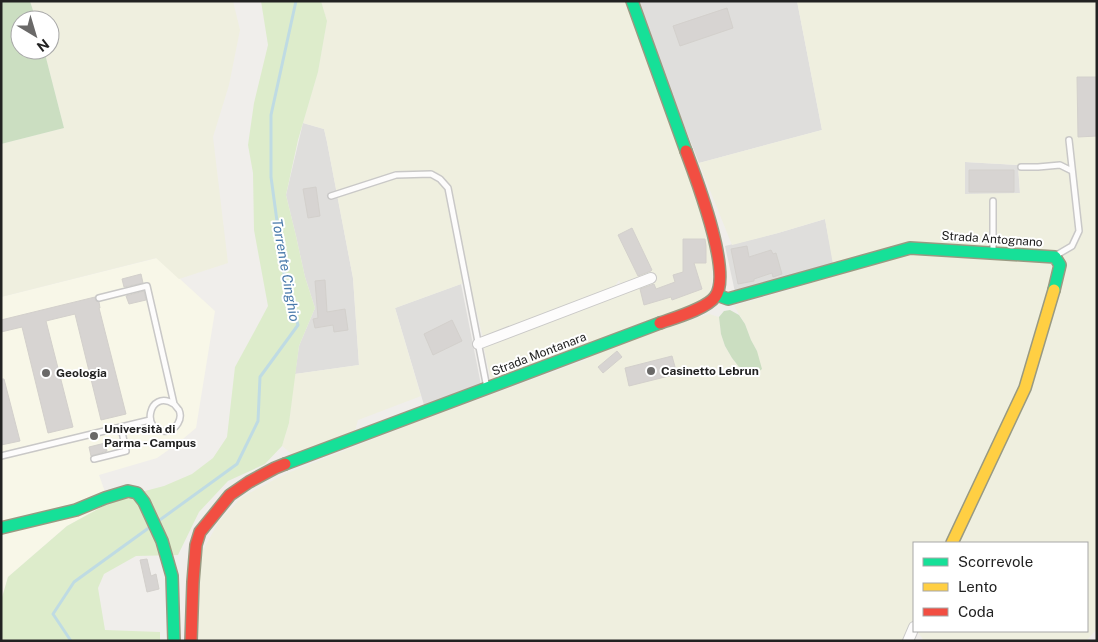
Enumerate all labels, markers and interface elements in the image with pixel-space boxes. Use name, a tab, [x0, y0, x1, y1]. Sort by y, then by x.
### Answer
north arrow	[10, 10, 60, 60]
text: N	[34, 36, 52, 55]
water label: Torrente Cinghio	[269, 217, 303, 323]
street label: Strada Antognano	[941, 228, 1043, 250]
street label: Strada Montanara	[490, 330, 588, 378]
place label: Casinetto Lebrun	[661, 364, 759, 378]
marker: Casinetto Lebrun	[645, 365, 657, 377]
place label: Geologia	[56, 366, 107, 380]
marker: Geologia	[40, 367, 52, 379]
place label: Università di Parma - Campus	[104, 422, 196, 450]
marker: Università di Parma - Campus	[88, 430, 100, 442]
legend	[913, 542, 1088, 632]
text: Scorrevole	[958, 553, 1033, 570]
text: Lento	[958, 578, 997, 595]
text: Coda	[958, 603, 994, 620]

